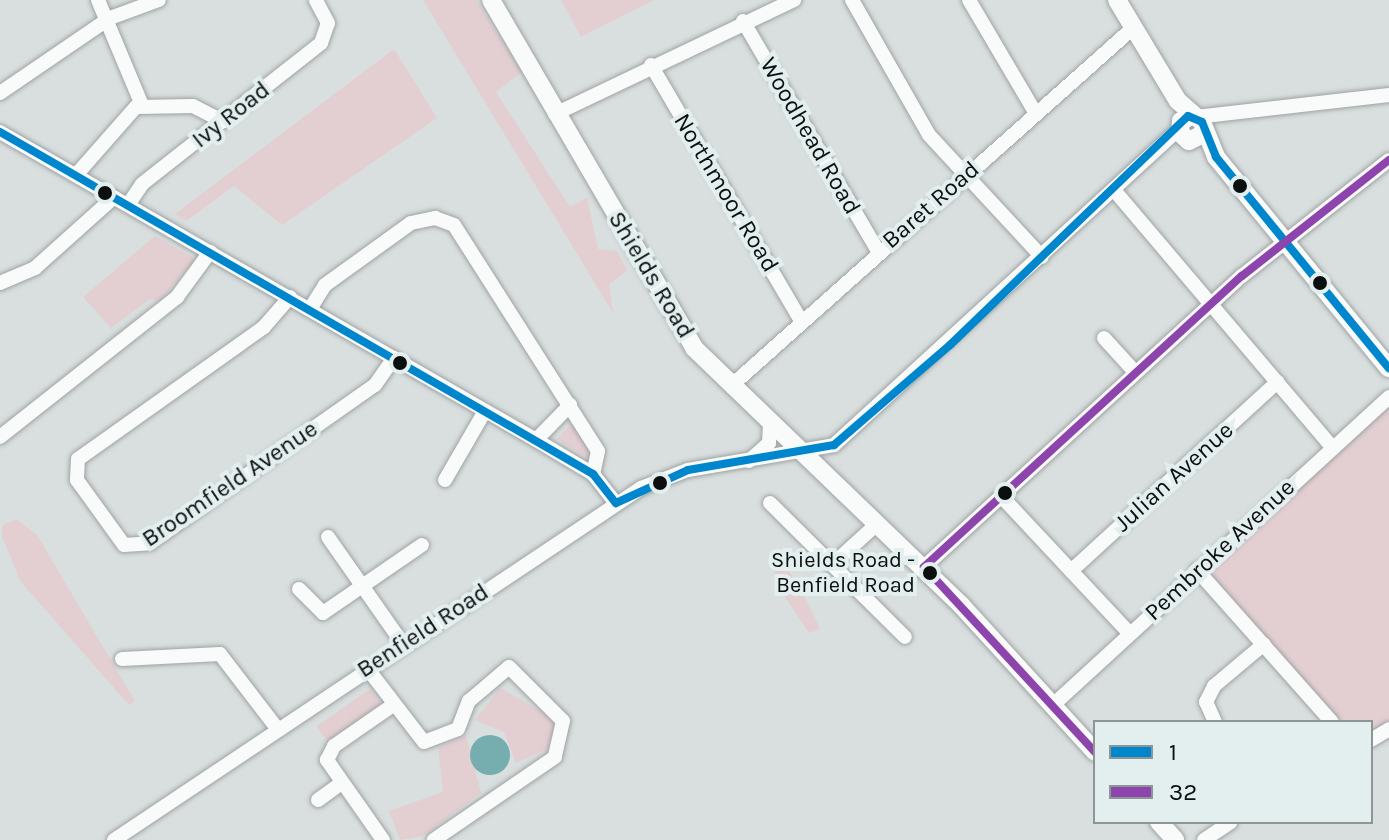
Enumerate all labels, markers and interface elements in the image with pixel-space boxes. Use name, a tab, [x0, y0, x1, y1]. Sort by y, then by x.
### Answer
street label: Woodhead Road	[753, 52, 867, 220]
street label: Ivy Road	[186, 76, 276, 154]
street label: Northmoor Road	[667, 108, 785, 278]
street label: Baret Road	[877, 155, 985, 255]
unlabelled marker	[1232, 178, 1248, 194]
unlabelled marker	[97, 185, 113, 201]
street label: Shields Road	[602, 206, 700, 344]
unlabelled marker	[1312, 275, 1328, 291]
unlabelled marker	[392, 355, 408, 371]
street label: Broomfield Avenue	[137, 415, 323, 553]
street label: Julian Avenue	[1108, 416, 1240, 538]
street label: Pembroke Avenue	[1139, 473, 1301, 627]
unlabelled marker	[652, 475, 668, 491]
unlabelled marker	[997, 485, 1013, 501]
place label: Shields Road - Benfield Road	[771, 547, 915, 598]
marker: Shields Road - Benfield Road	[922, 565, 938, 581]
street label: Benfield Road	[352, 578, 494, 684]
legend	[1093, 720, 1373, 824]
text: 1	[1169, 738, 1177, 766]
text: 32	[1169, 778, 1197, 806]

